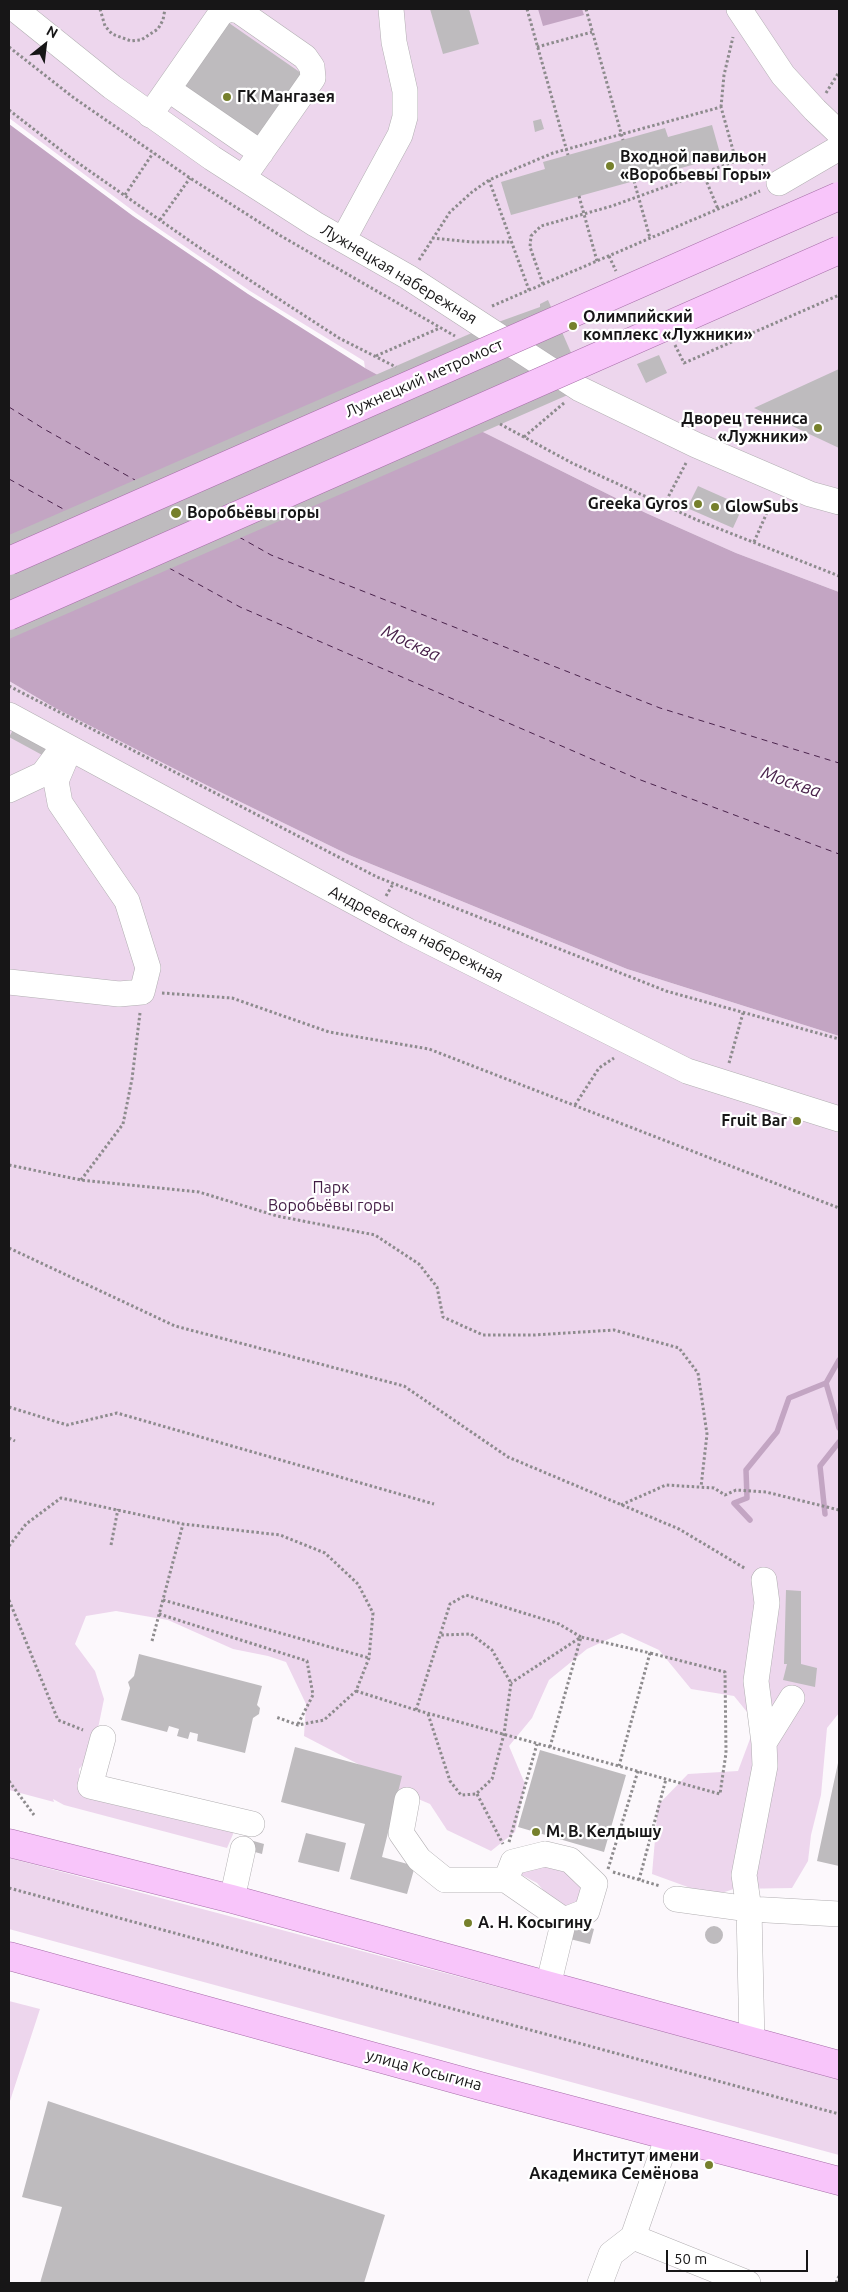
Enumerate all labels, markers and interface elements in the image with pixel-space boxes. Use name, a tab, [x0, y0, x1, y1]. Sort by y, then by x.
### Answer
north arrow	[20, 20, 70, 70]
text: N	[44, 22, 61, 41]
place label: ГК Мангазея	[237, 87, 335, 107]
marker: ГК Мангазея	[221, 91, 233, 103]
place label: Входной павильон «Воробьевы Горы»	[620, 147, 771, 185]
marker: Входной павильон «Воробьевы Горы»	[604, 160, 616, 172]
street label: Лужнецкая набережная	[317, 220, 481, 328]
place label: Олимпийский комплекс «Лужники»	[583, 307, 753, 345]
marker: Олимпийский комплекс «Лужники»	[567, 320, 579, 332]
street label: Лужнецкий метромост	[342, 334, 506, 422]
place label: Дворец тенниса «Лужники»	[681, 409, 808, 447]
marker: Дворец тенниса «Лужники»	[812, 422, 824, 434]
place label: Greeka Gyros	[588, 494, 688, 514]
place label: GlowSubs	[725, 497, 798, 517]
marker: Greeka Gyros	[692, 498, 704, 510]
marker: GlowSubs	[709, 501, 721, 513]
place label: Воробьёвы горы	[187, 503, 319, 523]
marker: Воробьёвы горы	[169, 506, 183, 520]
water label: Москва	[378, 620, 444, 666]
water label: Москва	[758, 762, 824, 802]
street label: Андреевская набережная	[326, 882, 506, 986]
place label: Fruit Bar	[721, 1111, 787, 1131]
marker: Fruit Bar	[791, 1115, 803, 1127]
park label: Парк Воробьёвы горы	[268, 1178, 394, 1216]
place label: М. В. Келдышу	[546, 1822, 661, 1842]
marker: М. В. Келдышу	[530, 1826, 542, 1838]
place label: А. Н. Косыгину	[478, 1913, 592, 1933]
marker: А. Н. Косыгину	[462, 1917, 474, 1929]
street label: улица Косыгина	[364, 2045, 484, 2095]
place label: Институт имени Академика Семёнова	[529, 2146, 699, 2184]
marker: Институт имени Академика Семёнова	[703, 2159, 715, 2171]
scale bar	[668, 2240, 810, 2272]
text: 50 m	[674, 2250, 707, 2267]

